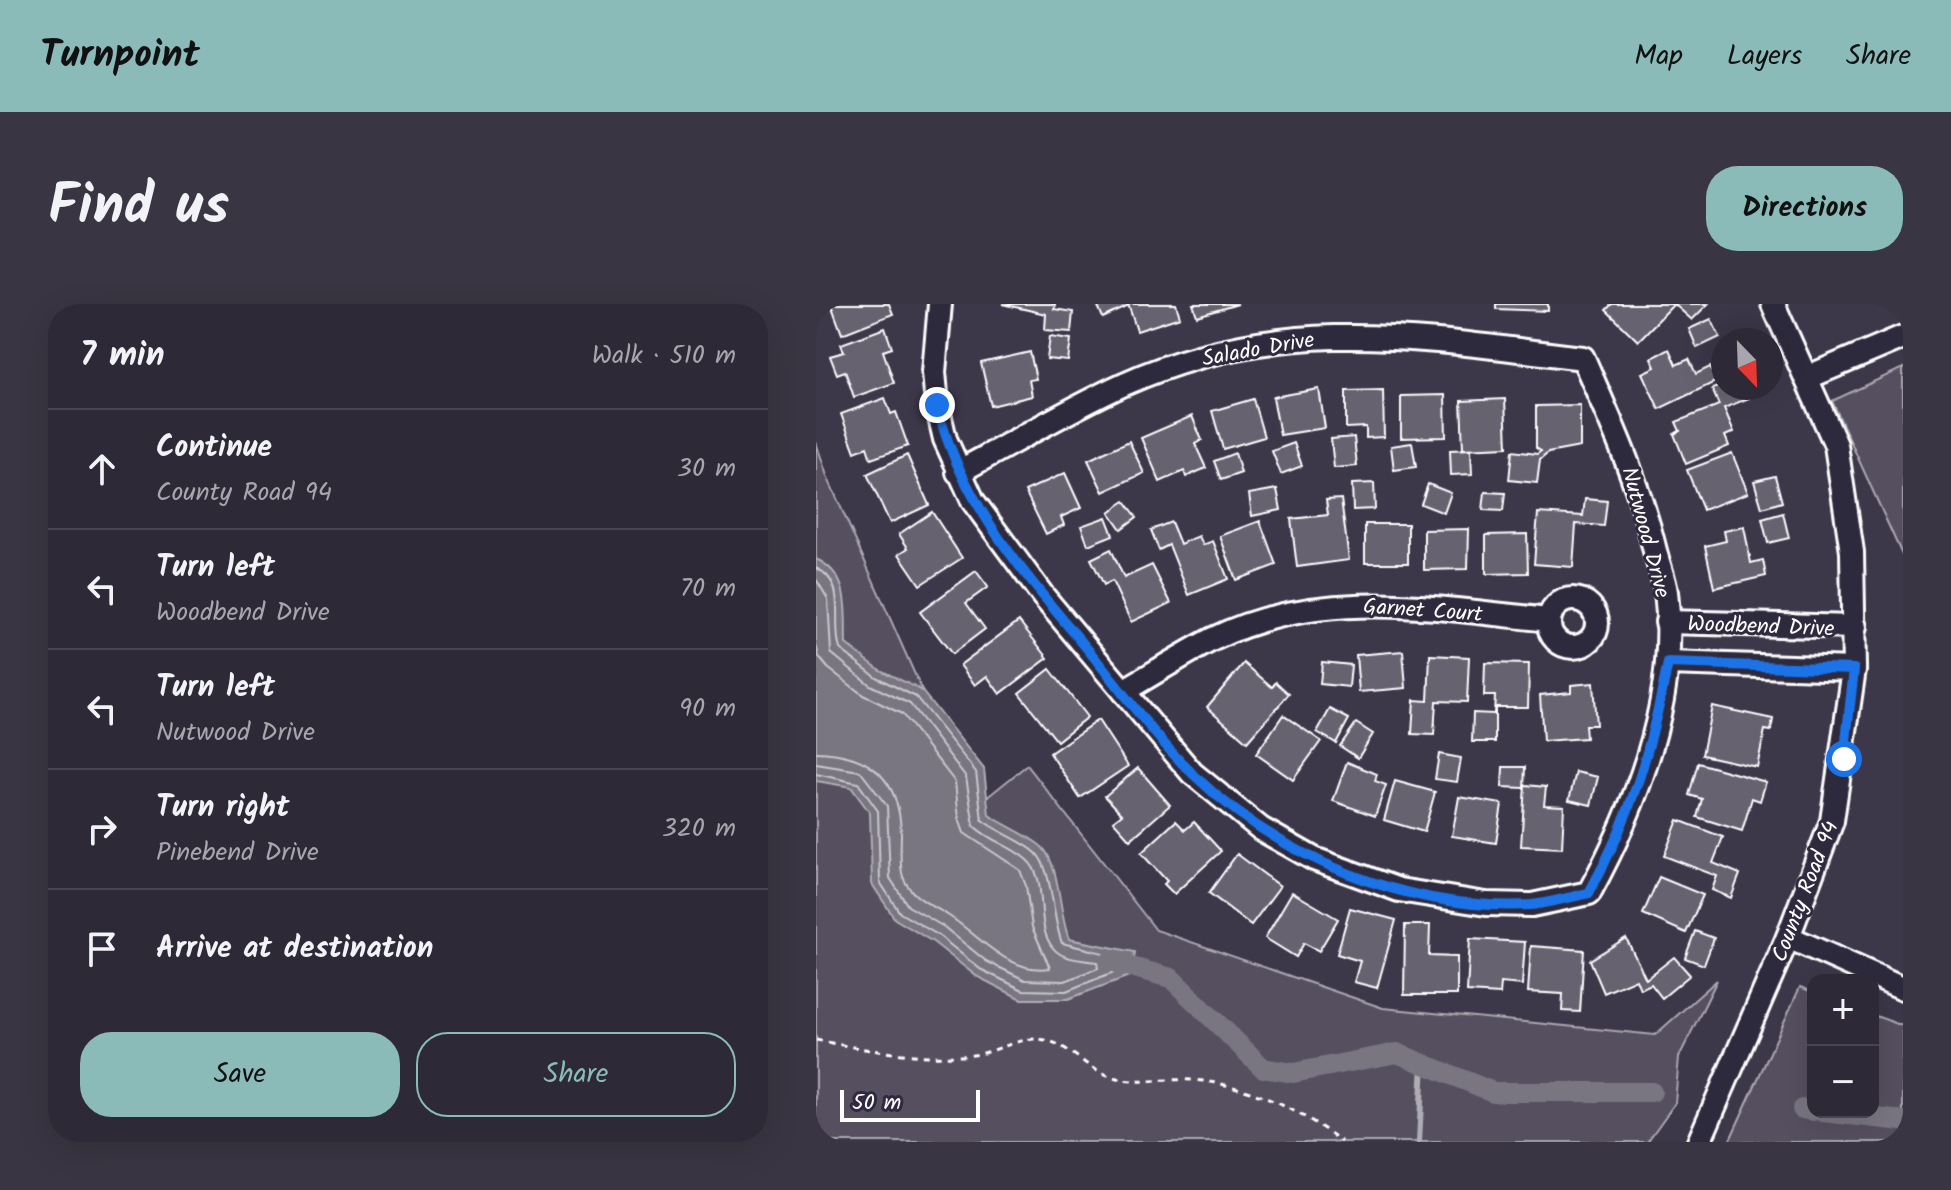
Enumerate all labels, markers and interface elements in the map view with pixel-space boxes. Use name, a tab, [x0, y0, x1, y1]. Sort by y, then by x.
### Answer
text: Turnpoint	[40, 26, 200, 86]
text: Map	[1634, 34, 1683, 79]
text: Layers	[1727, 34, 1802, 79]
text: Share	[1846, 34, 1911, 79]
text: Find us	[48, 163, 229, 253]
button: Directions	[1706, 166, 1903, 251]
street label: Salado Drive	[1200, 323, 1317, 378]
north arrow	[1711, 328, 1783, 400]
text: 7 min	[80, 329, 165, 383]
text: Walk · 510 m	[592, 335, 736, 377]
route end	[919, 387, 955, 423]
text: Continue	[156, 424, 272, 472]
icon: ahead	[80, 447, 124, 491]
text: 30 m	[677, 448, 736, 490]
street label: Nutwood Drive	[1610, 463, 1679, 602]
text: County Road 94	[156, 472, 332, 514]
text: Turn left	[156, 544, 275, 592]
icon: left	[80, 567, 124, 611]
text: 70 m	[680, 568, 736, 610]
street label: Garnet Court	[1362, 590, 1484, 633]
text: Woodbend Drive	[156, 592, 330, 634]
street label: Woodbend Drive	[1687, 607, 1835, 648]
text: Turn left	[156, 664, 275, 712]
icon: left	[80, 687, 124, 731]
text: 90 m	[679, 688, 736, 730]
text: Nutwood Drive	[156, 712, 315, 754]
route start	[1826, 741, 1862, 777]
text: Turn right	[156, 784, 289, 832]
icon: right	[80, 807, 124, 851]
text: 320 m	[662, 808, 736, 850]
street label: County Road 94	[1763, 816, 1849, 968]
text: Pinebend Drive	[156, 832, 319, 874]
text: Arrive at destination	[156, 925, 433, 973]
icon: arrive	[80, 927, 124, 971]
map controls	[1807, 974, 1879, 1118]
button: +	[1807, 974, 1879, 1046]
button: Save	[80, 1032, 400, 1117]
button: Share	[416, 1032, 736, 1117]
button: −	[1807, 1046, 1879, 1118]
scale bar	[840, 1086, 980, 1122]
text: 50 m	[852, 1086, 901, 1121]

